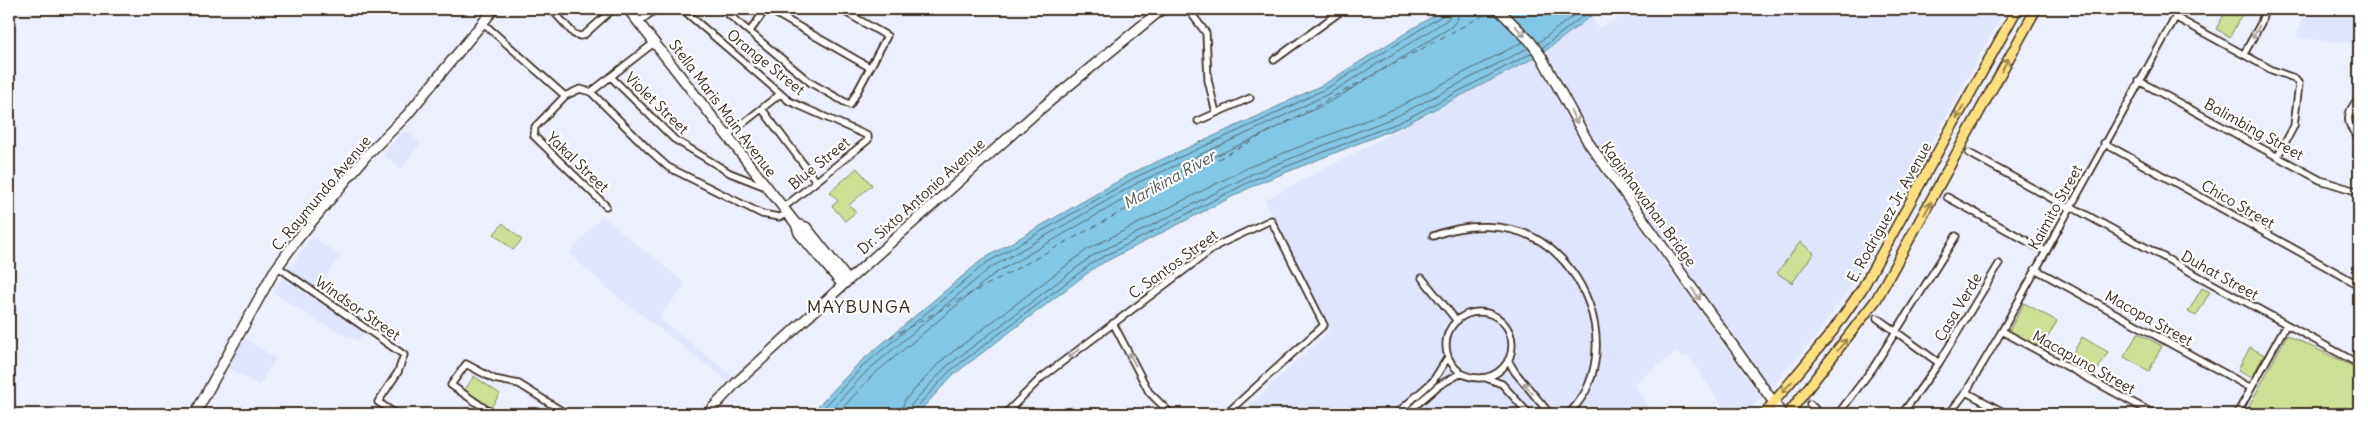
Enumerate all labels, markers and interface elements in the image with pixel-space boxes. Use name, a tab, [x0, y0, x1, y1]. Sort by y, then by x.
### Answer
one-way arrow	[2251, 24, 2260, 39]
street label: Orange Street	[723, 25, 809, 99]
one-way arrow	[1514, 25, 1526, 38]
street label: Stella Maris Main Avenue	[665, 36, 781, 180]
one-way arrow	[2001, 58, 2011, 72]
street label: Violet Street	[621, 68, 693, 138]
street label: Balimbing Street	[2201, 94, 2307, 164]
one-way arrow	[1955, 104, 1965, 118]
one-way arrow	[1570, 109, 1579, 124]
street label: Yakal Street	[543, 128, 613, 196]
street label: C. Raymundo Avenue	[267, 131, 375, 255]
street label: Blue Street	[784, 132, 854, 194]
street label: Dr. Sixto Antonio Avenue	[853, 134, 989, 258]
street label: Kaginhawahan Bridge	[1597, 138, 1701, 270]
street label: E. Rodriguez Jr. Avenue	[1843, 139, 1935, 285]
water label: Marikina River	[1119, 144, 1221, 213]
street label: Kaimito Street	[2024, 161, 2086, 253]
street label: Chico Street	[2198, 175, 2278, 233]
one-way arrow	[1923, 200, 1933, 215]
street label: C. Santos Street	[1125, 225, 1221, 303]
street label: Duhat Street	[2178, 246, 2262, 304]
street label: Casa Verde	[1930, 269, 1986, 345]
street label: Windsor Street	[312, 272, 404, 344]
street label: Macopa Street	[2102, 286, 2196, 350]
one-way arrow	[1691, 287, 1701, 301]
district label: MAYBUNGA	[807, 295, 911, 318]
street label: Macapuno Street	[2029, 326, 2139, 398]
one-way arrow	[1837, 338, 1847, 352]
one-way arrow	[1067, 348, 1081, 358]
one-way arrow	[1127, 352, 1137, 367]
one-way arrow	[1523, 381, 1534, 394]
one-way arrow	[1781, 381, 1793, 394]

